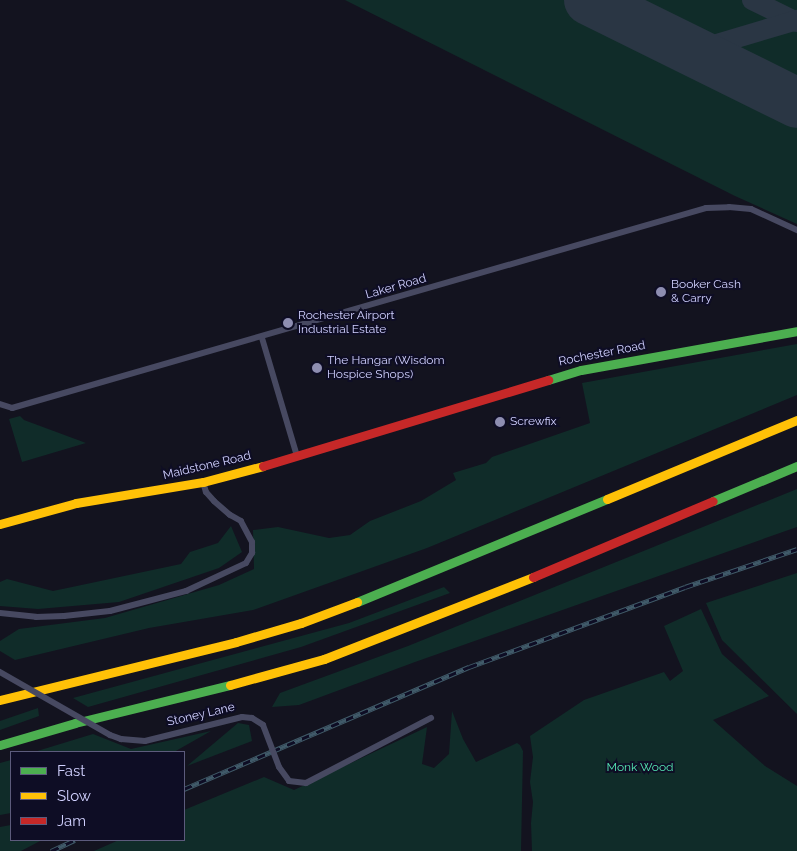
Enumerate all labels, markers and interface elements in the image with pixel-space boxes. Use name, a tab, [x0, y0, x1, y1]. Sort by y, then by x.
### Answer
street label: Laker Road	[364, 271, 428, 303]
place label: Booker Cash & Carry	[671, 278, 741, 306]
marker: Booker Cash & Carry	[655, 286, 667, 298]
place label: Rochester Airport Industrial Estate	[298, 309, 395, 337]
marker: Rochester Airport Industrial Estate	[282, 317, 294, 329]
street label: Rochester Road	[557, 339, 647, 369]
place label: The Hangar (Wisdom Hospice Shops)	[327, 354, 445, 382]
marker: The Hangar (Wisdom Hospice Shops)	[311, 362, 323, 374]
place label: Screwfix	[510, 415, 557, 429]
marker: Screwfix	[494, 416, 506, 428]
street label: Maidstone Road	[162, 449, 252, 483]
street label: Stoney Lane	[166, 700, 236, 730]
legend	[10, 751, 185, 841]
park label: Monk Wood	[606, 761, 674, 775]
text: Fast	[57, 762, 85, 780]
text: Slow	[57, 787, 91, 805]
text: Jam	[57, 812, 86, 830]

